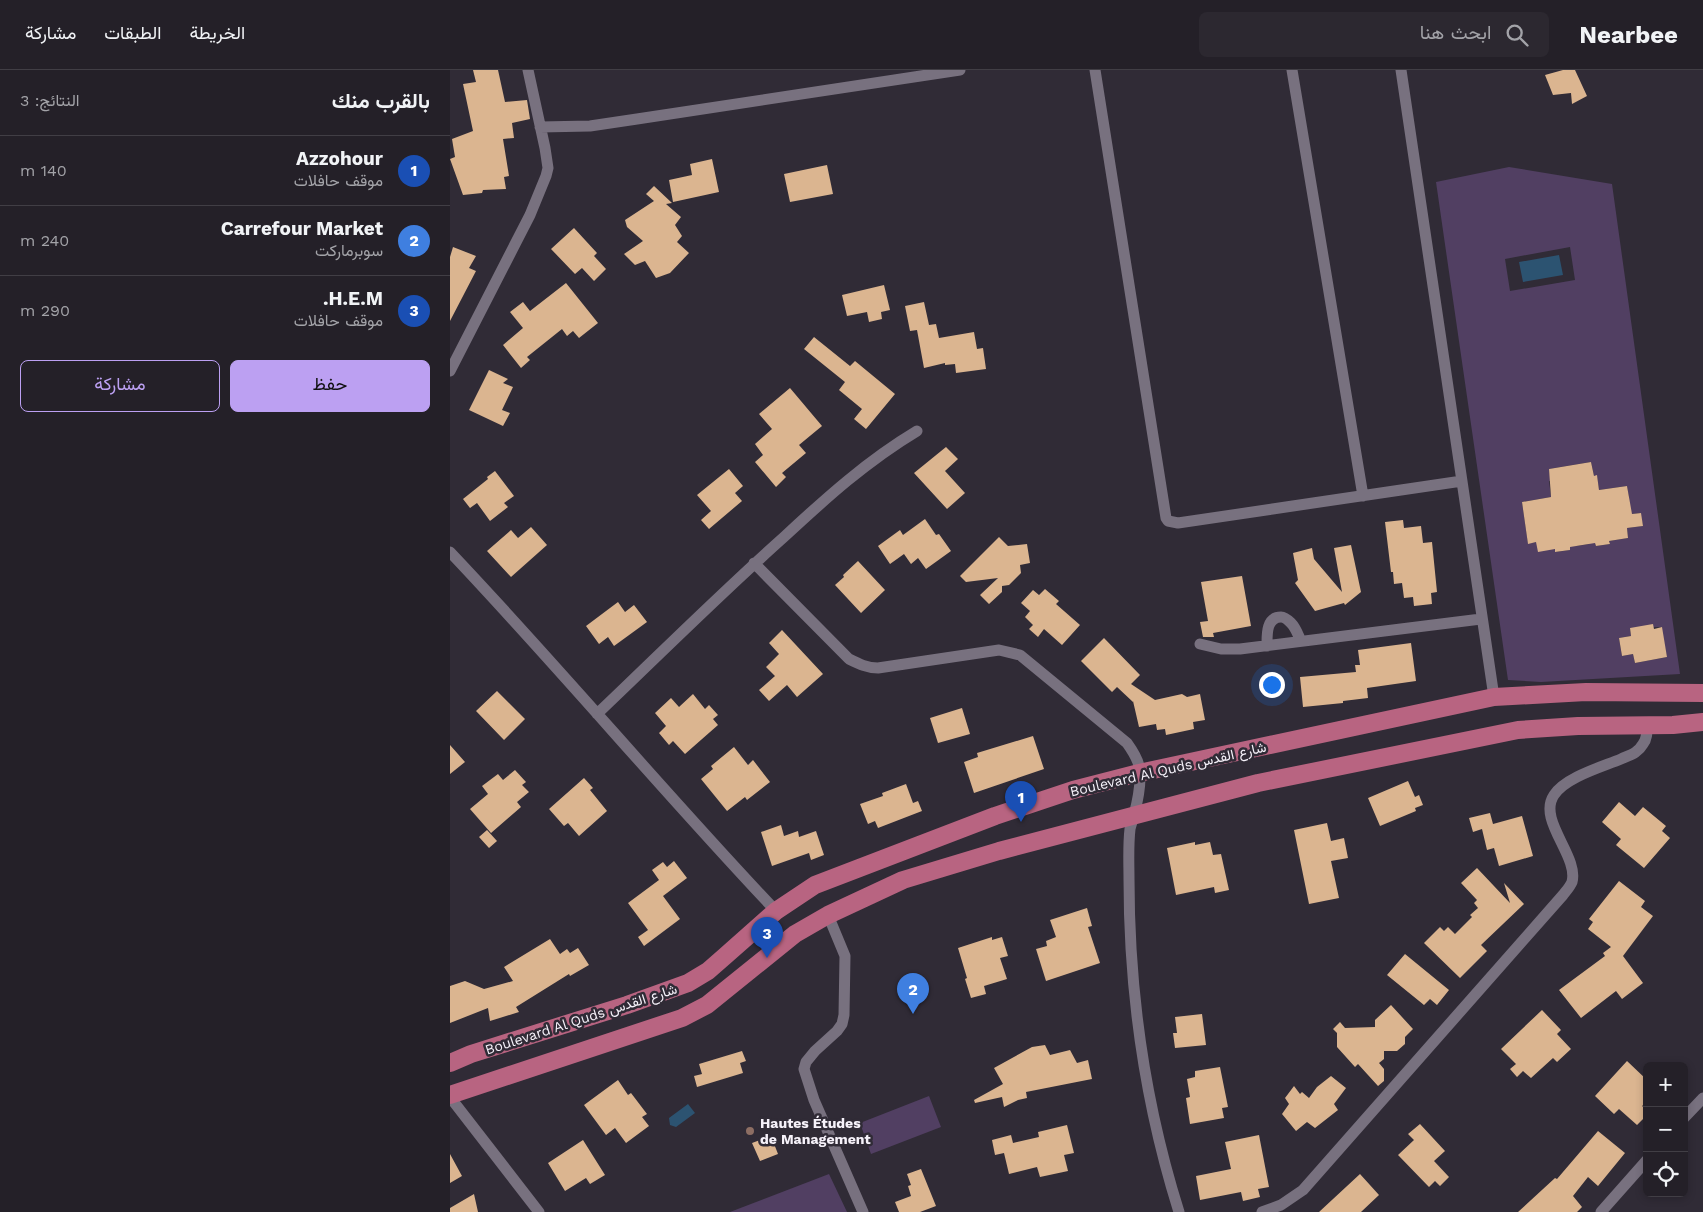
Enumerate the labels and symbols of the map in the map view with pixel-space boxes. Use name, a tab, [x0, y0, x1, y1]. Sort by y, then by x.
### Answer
your location	[1259, 672, 1285, 698]
street label: Boulevard Al Quds شارع القدس	[1068, 739, 1268, 802]
pin: 1	[1005, 781, 1037, 822]
pin: 3	[751, 917, 783, 958]
pin: 2	[897, 973, 929, 1014]
street label: Boulevard Al Quds شارع القدس	[483, 980, 680, 1060]
place label: Hautes Études de Management	[760, 1115, 871, 1147]
marker: Hautes Études de Management	[744, 1125, 756, 1137]

